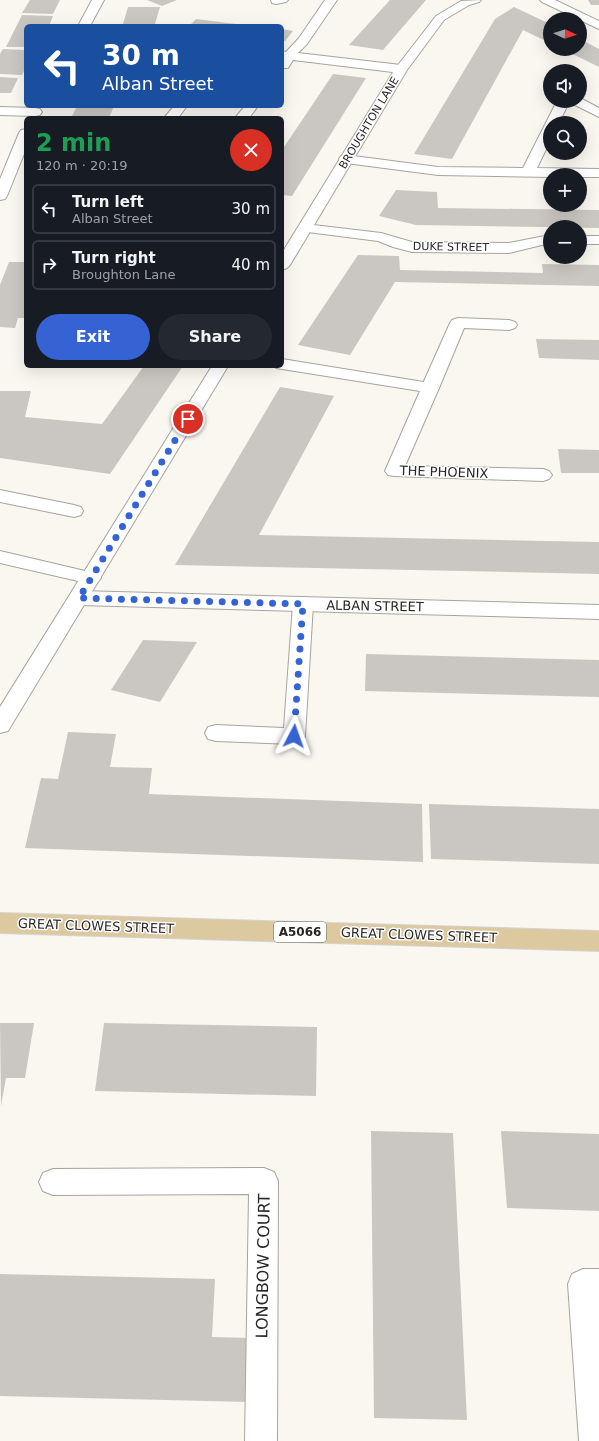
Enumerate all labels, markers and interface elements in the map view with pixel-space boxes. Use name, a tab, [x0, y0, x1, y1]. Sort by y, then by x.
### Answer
north arrow	[543, 12, 587, 56]
map controls	[543, 12, 587, 264]
text: 30 m	[102, 39, 180, 72]
icon: left	[36, 40, 88, 92]
button: sound	[543, 64, 587, 108]
text: Alban Street	[102, 73, 214, 94]
street label: BROUGHTON LANE	[336, 75, 402, 171]
button: search	[543, 116, 587, 160]
text: 2 min	[36, 129, 111, 157]
button: close	[230, 129, 272, 171]
text: 120 m · 20:19	[36, 158, 127, 173]
button: +	[543, 168, 587, 212]
text: Turn left	[72, 193, 144, 211]
icon: left	[38, 198, 60, 220]
text: 30 m	[232, 200, 270, 218]
text: Alban Street	[72, 211, 153, 226]
button: −	[543, 220, 587, 264]
street label: DUKE STREET	[413, 240, 489, 254]
text: Turn right	[72, 249, 156, 267]
icon: right	[38, 254, 60, 276]
text: 40 m	[232, 256, 270, 274]
text: Broughton Lane	[72, 267, 176, 282]
button: Exit	[36, 314, 150, 360]
button: Share	[158, 314, 272, 360]
pin	[171, 402, 205, 436]
icon: arrive	[177, 408, 199, 430]
street label: THE PHOENIX	[398, 463, 489, 481]
street label: ALBAN STREET	[326, 598, 424, 614]
position arrow	[273, 715, 315, 757]
street label: GREAT CLOWES STREET	[18, 916, 174, 936]
road number: A5066	[274, 922, 326, 942]
street label: GREAT CLOWES STREET	[341, 925, 497, 945]
street label: LONGBOW COURT	[252, 1193, 274, 1339]

